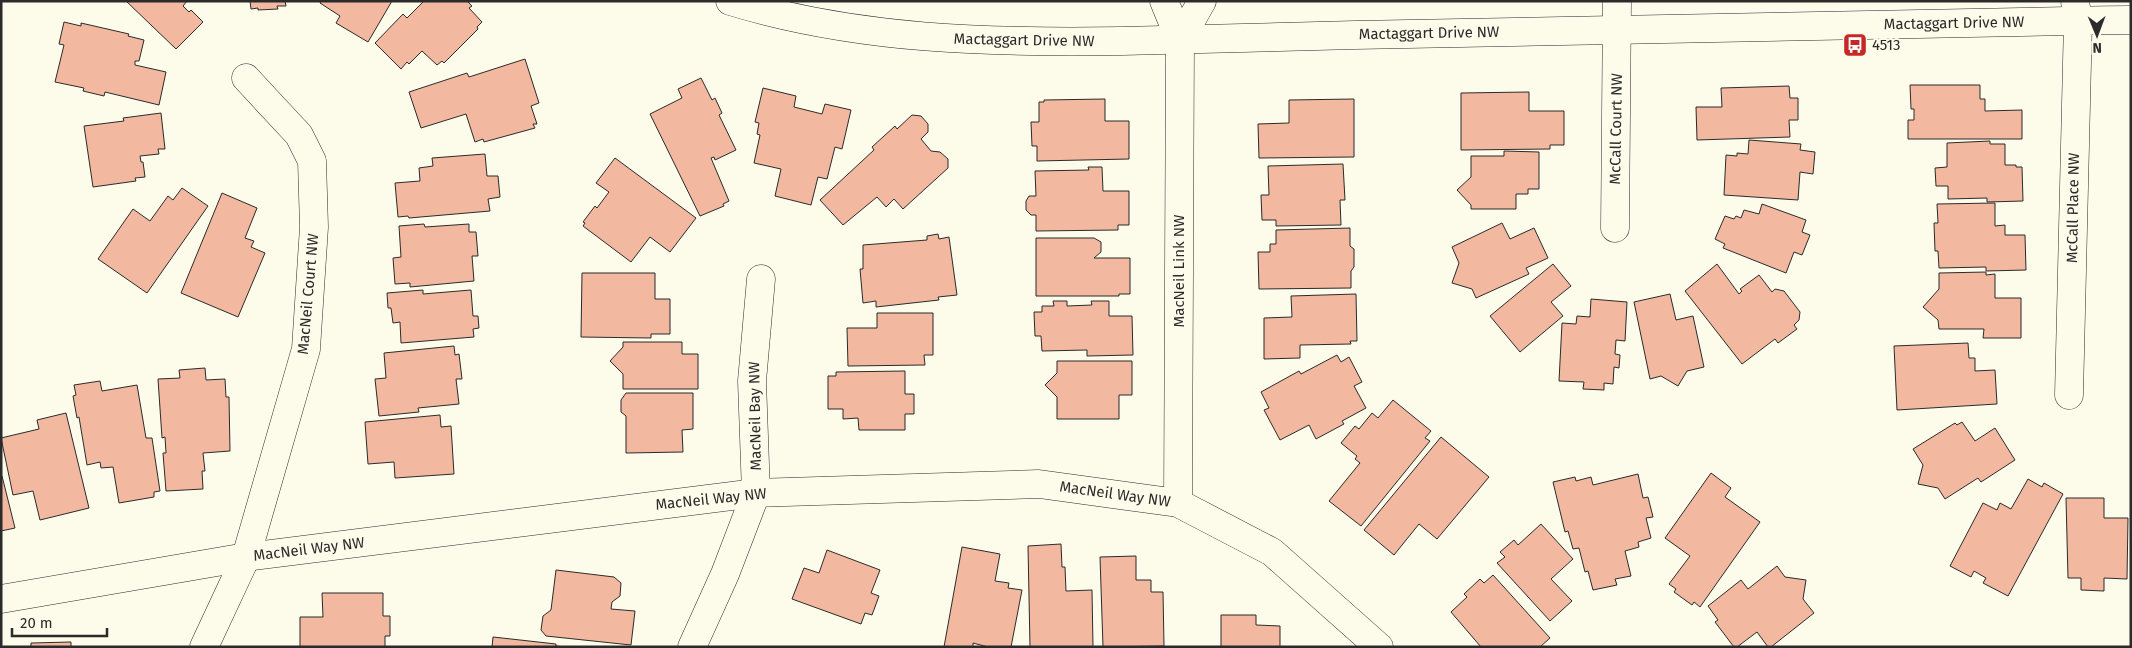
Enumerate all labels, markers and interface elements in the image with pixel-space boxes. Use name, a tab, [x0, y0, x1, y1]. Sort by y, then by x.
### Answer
north arrow	[2072, 10, 2122, 60]
street label: Mactaggart Drive NW	[1883, 13, 2025, 33]
street label: Mactaggart Drive NW	[1358, 23, 1500, 43]
street label: Mactaggart Drive NW	[953, 30, 1095, 50]
bus stop icon: 4513	[1842, 32, 1868, 58]
place label: 4513	[1872, 36, 1901, 54]
text: N	[2092, 39, 2102, 56]
street label: McCall Court NW	[1606, 73, 1626, 185]
street label: McCall Place NW	[2063, 152, 2083, 263]
street label: MacNeil Link NW	[1170, 214, 1188, 327]
street label: MacNeil Court NW	[294, 232, 322, 355]
street label: MacNeil Bay NW	[745, 361, 765, 471]
street label: MacNeil Way NW	[1058, 477, 1172, 511]
street label: MacNeil Way NW	[654, 484, 768, 514]
street label: MacNeil Way NW	[252, 533, 366, 565]
scale bar	[12, 606, 108, 638]
text: 20 m	[20, 614, 53, 632]

